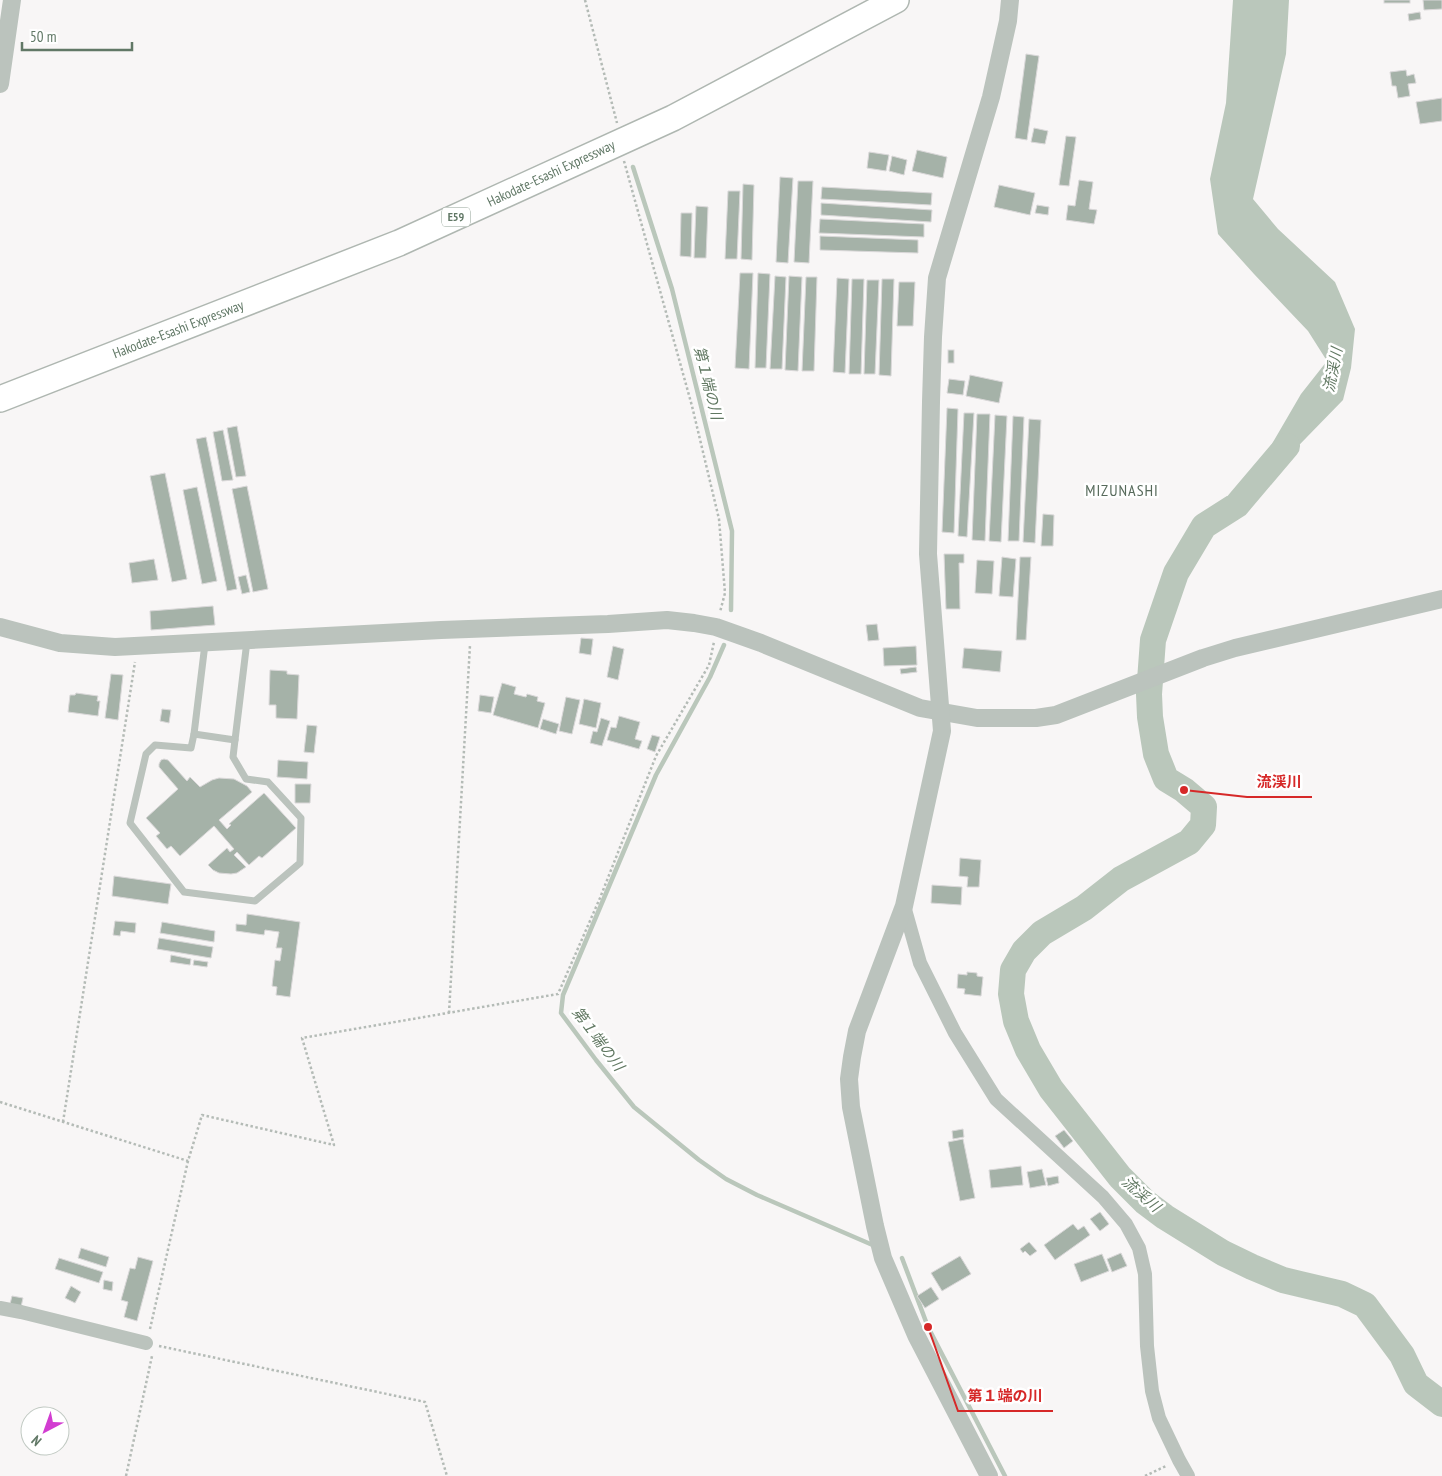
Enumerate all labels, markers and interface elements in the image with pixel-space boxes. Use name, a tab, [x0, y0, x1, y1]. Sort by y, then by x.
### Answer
scale bar	[22, 20, 132, 52]
text: 50 m	[30, 27, 56, 46]
street label: Hakodate-Esashi Expressway	[484, 135, 618, 211]
road number: E59	[442, 208, 470, 226]
street label: Hakodate-Esashi Expressway	[110, 295, 247, 362]
water label: 第１端の川	[690, 344, 727, 423]
water label: 流渓川	[1319, 344, 1347, 394]
district label: MIZUNASHI	[1085, 480, 1159, 500]
callout: 流渓川	[1247, 767, 1312, 797]
text: 流渓川	[1256, 772, 1302, 791]
water label: 第１端の川	[568, 1003, 630, 1076]
water label: 流渓川	[1118, 1172, 1166, 1217]
callout: 第１端の川	[958, 1381, 1053, 1411]
text: 第１端の川	[967, 1386, 1043, 1405]
north arrow	[20, 1406, 70, 1456]
text: N	[28, 1432, 45, 1450]

